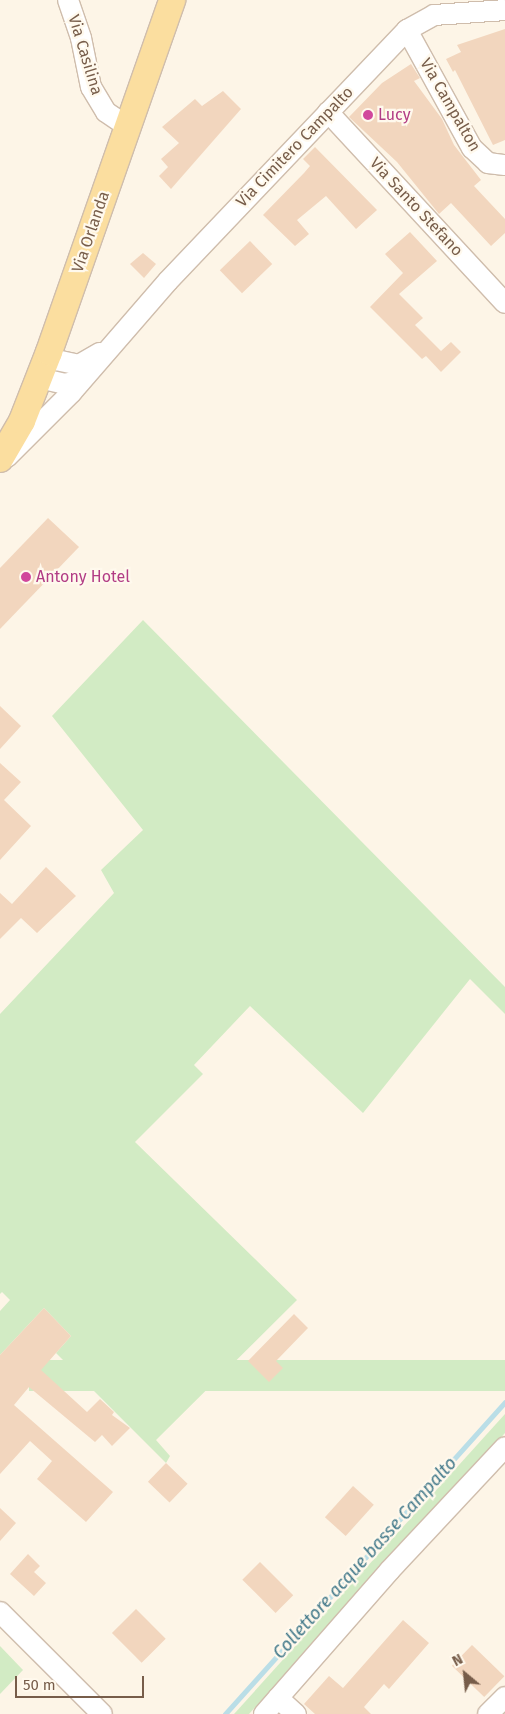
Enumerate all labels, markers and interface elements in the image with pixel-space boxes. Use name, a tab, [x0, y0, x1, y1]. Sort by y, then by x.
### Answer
street label: Via Casilina	[64, 13, 106, 97]
street label: Via Campalton	[416, 55, 484, 155]
street label: Via Cimitero Campalto	[232, 83, 358, 211]
place label: Lucy	[378, 105, 411, 125]
marker: Lucy	[362, 109, 374, 121]
street label: Via Santo Stefano	[365, 154, 467, 260]
street label: Via Orlanda	[68, 189, 114, 275]
place label: Antony Hotel	[36, 567, 130, 587]
marker: Antony Hotel	[20, 571, 32, 583]
water label: Collettore acque basse Campalto	[269, 1453, 461, 1663]
north arrow	[440, 1649, 490, 1699]
text: N	[450, 1651, 466, 1670]
scale bar	[18, 1666, 146, 1698]
text: 50 m	[23, 1676, 56, 1694]

